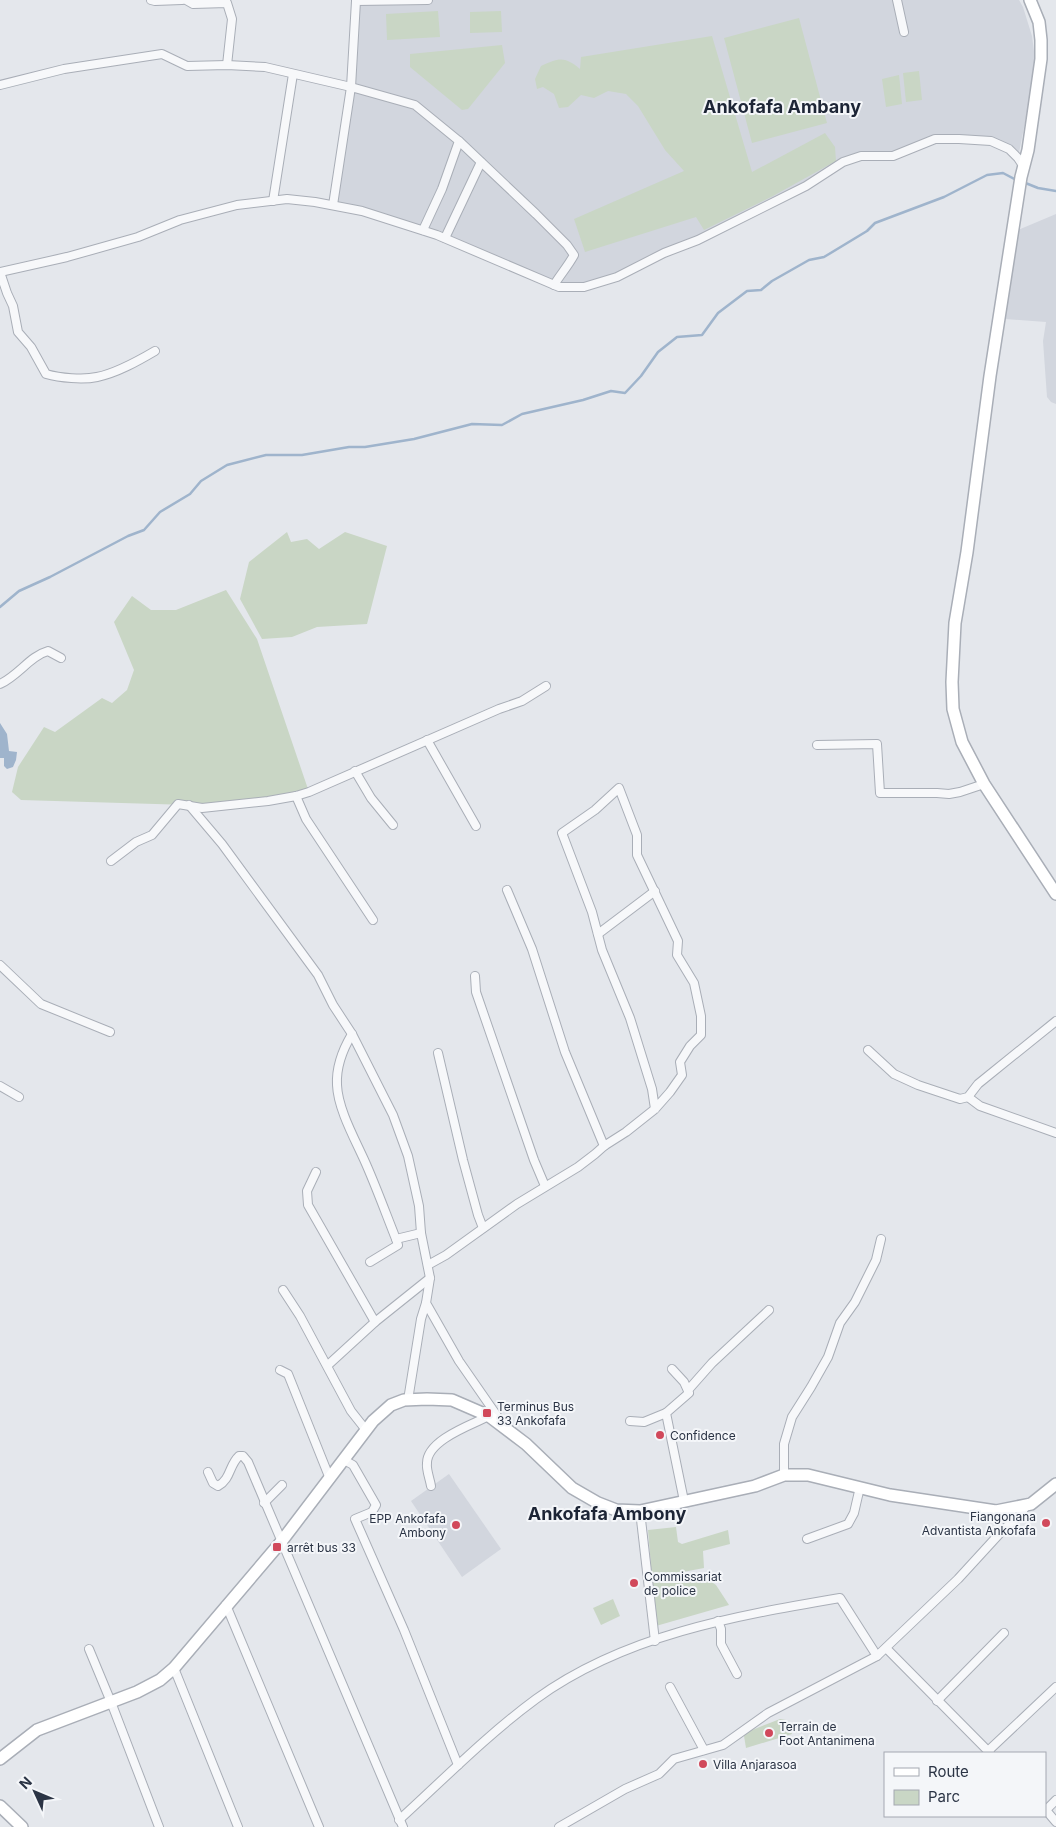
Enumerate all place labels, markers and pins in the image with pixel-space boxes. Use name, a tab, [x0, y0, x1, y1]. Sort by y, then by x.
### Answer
place label: Terminus Bus 33 Ankofafa	[497, 1399, 574, 1428]
marker: Terminus Bus 33 Ankofafa	[481, 1407, 493, 1419]
place label: Confidence	[670, 1428, 736, 1443]
marker: Confidence	[654, 1429, 666, 1441]
place label: Fiangonana Advantista Ankofafa	[922, 1509, 1036, 1538]
place label: EPP Ankofafa Ambony	[369, 1511, 446, 1540]
marker: Fiangonana Advantista Ankofafa	[1040, 1517, 1052, 1529]
marker: EPP Ankofafa Ambony	[450, 1519, 462, 1531]
place label: arrêt bus 33	[287, 1540, 356, 1555]
marker: arrêt bus 33	[271, 1541, 283, 1553]
place label: Commissariat de police	[644, 1569, 722, 1598]
marker: Commissariat de police	[628, 1577, 640, 1589]
place label: Terrain de Foot Antanimena	[779, 1719, 875, 1748]
marker: Terrain de Foot Antanimena	[763, 1727, 775, 1739]
place label: Villa Anjarasoa	[713, 1757, 797, 1772]
marker: Villa Anjarasoa	[697, 1758, 709, 1770]

